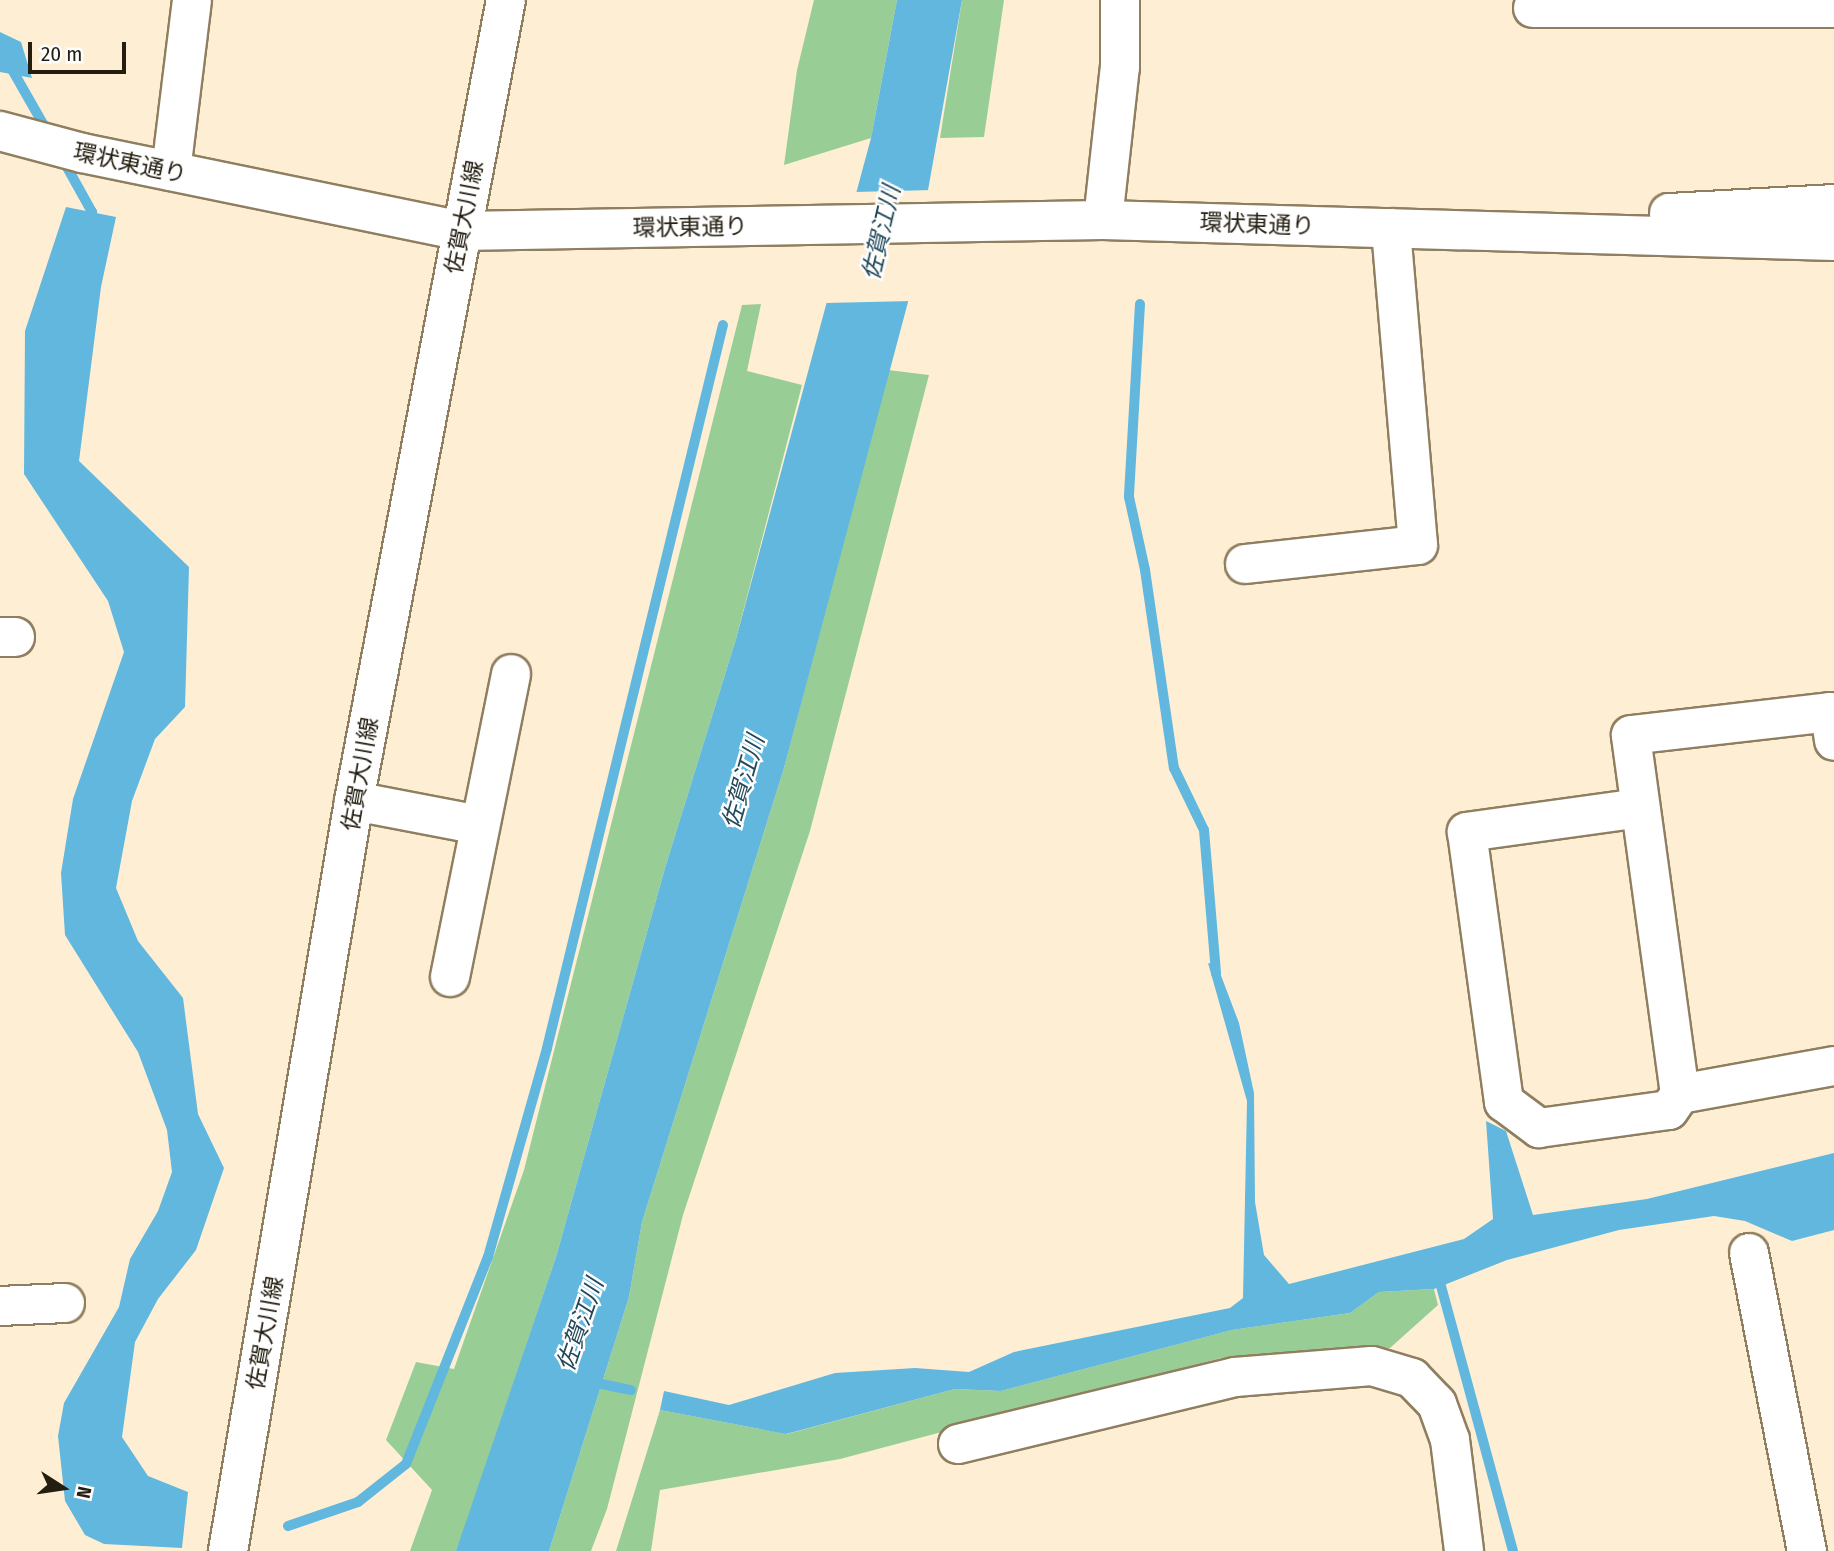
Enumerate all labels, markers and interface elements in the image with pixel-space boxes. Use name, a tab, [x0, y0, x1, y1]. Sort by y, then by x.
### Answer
scale bar	[32, 28, 130, 72]
text: 20 m	[41, 41, 82, 67]
street label: 環状東通り	[71, 138, 189, 188]
street label: 佐賀大川線	[439, 158, 489, 276]
water label: 佐賀江川	[857, 183, 907, 283]
street label: 環状東通り	[1199, 208, 1315, 240]
street label: 環状東通り	[632, 212, 748, 242]
street label: 佐賀大川線	[336, 715, 384, 833]
water label: 佐賀江川	[717, 732, 771, 832]
street label: 佐賀大川線	[241, 1274, 289, 1392]
water label: 佐賀江川	[552, 1275, 610, 1375]
north arrow	[28, 1453, 98, 1523]
text: N	[72, 1485, 96, 1500]

